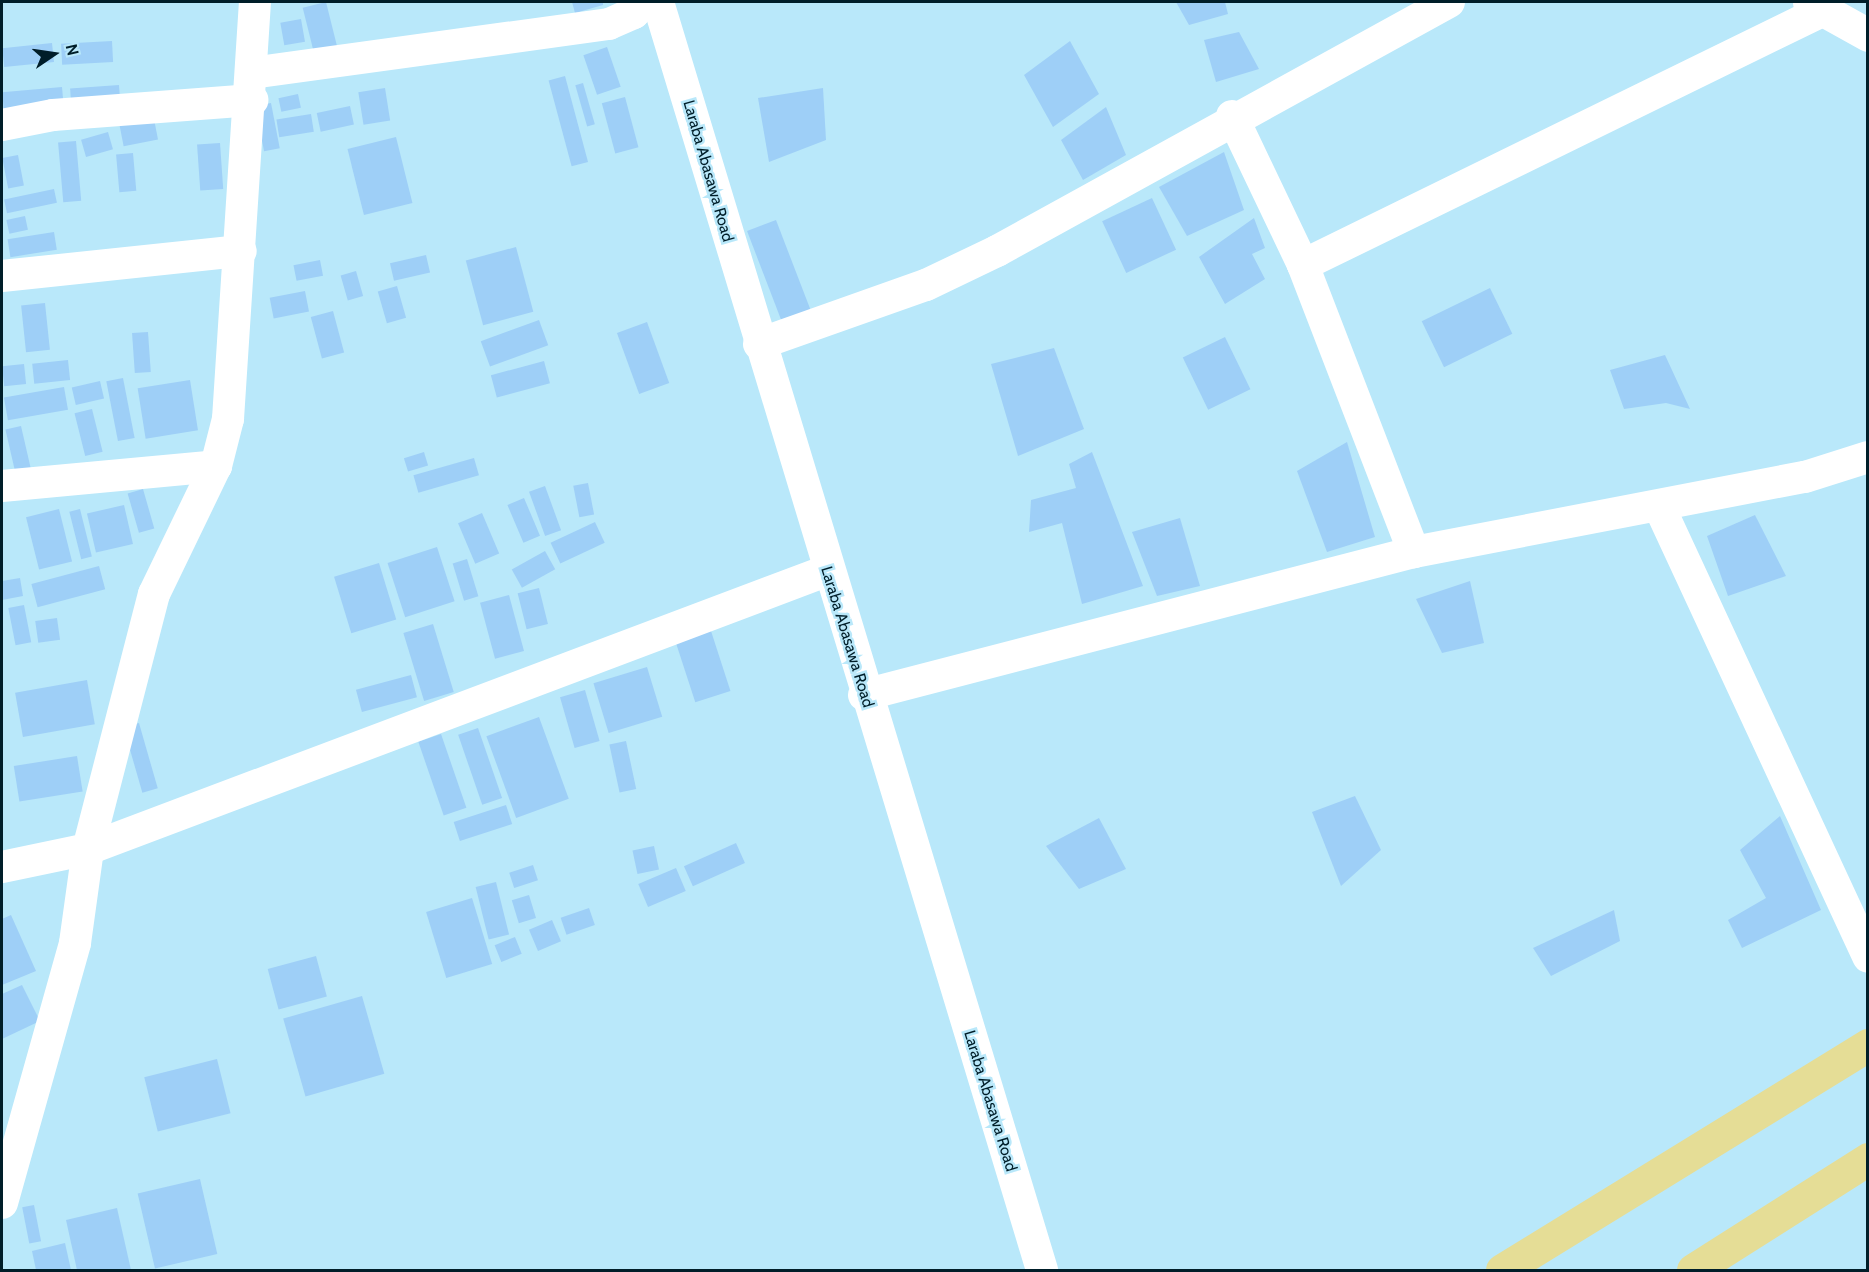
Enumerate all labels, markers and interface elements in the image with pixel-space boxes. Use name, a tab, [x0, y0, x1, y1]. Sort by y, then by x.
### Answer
north arrow	[24, 24, 84, 84]
text: N	[61, 42, 83, 57]
street label: Laraba Abasawa Road	[679, 98, 737, 244]
street label: Laraba Abasawa Road	[816, 564, 878, 710]
street label: Laraba Abasawa Road	[959, 1028, 1021, 1174]

